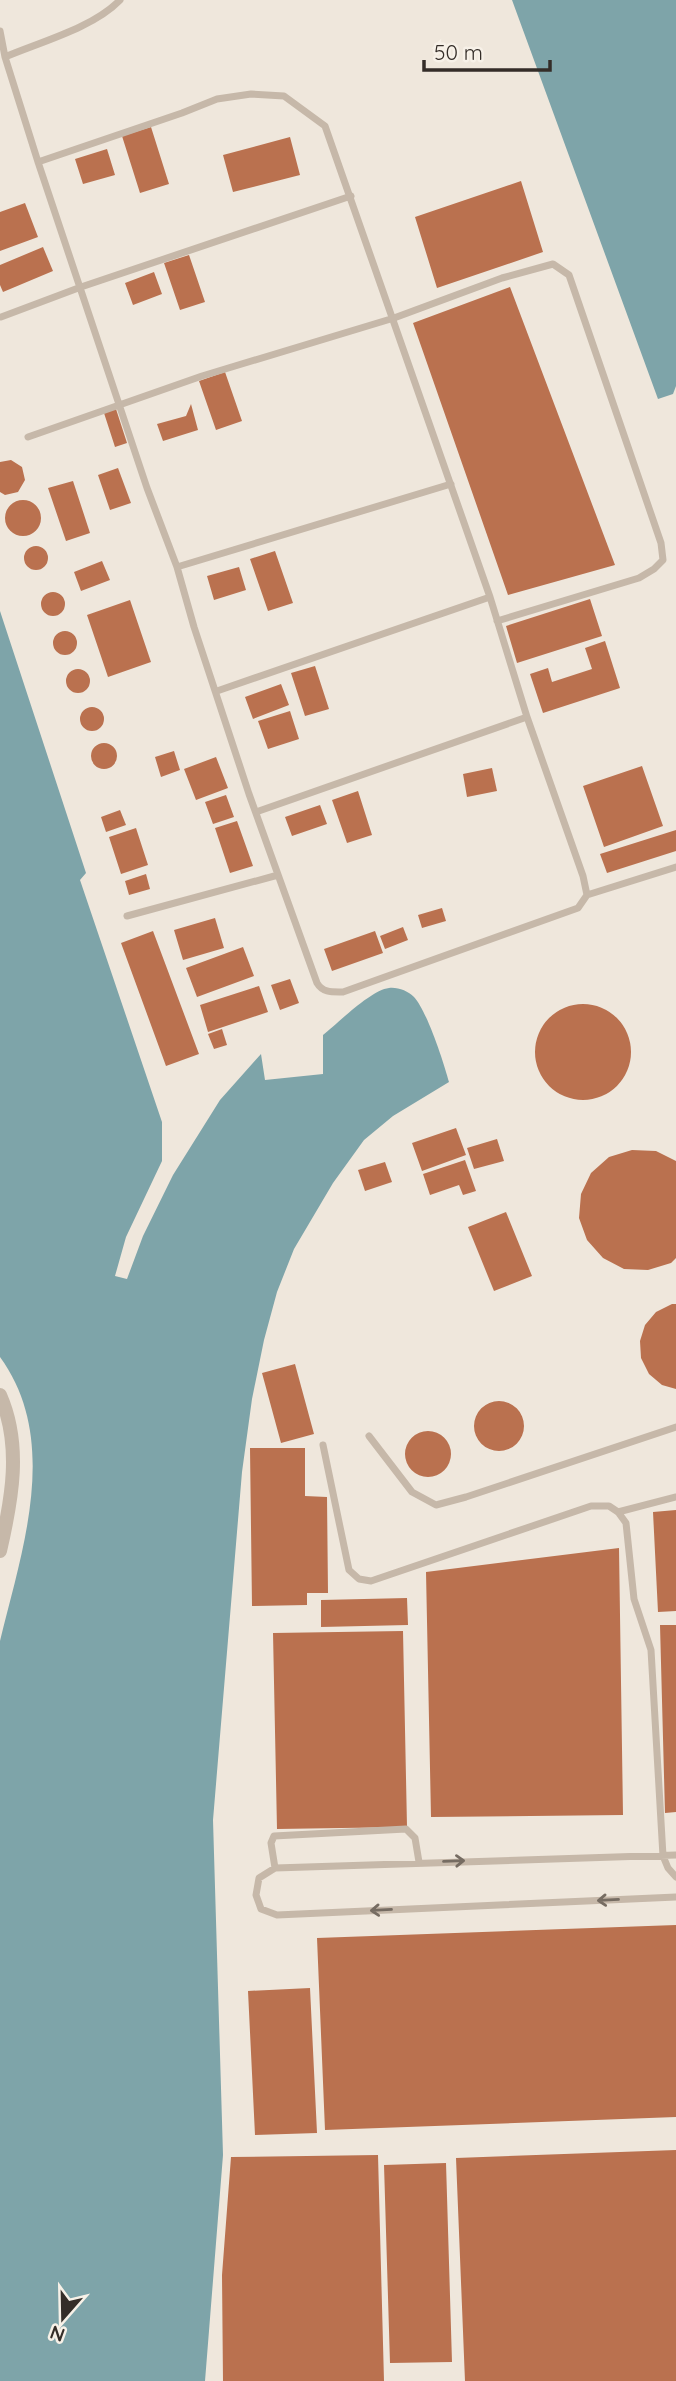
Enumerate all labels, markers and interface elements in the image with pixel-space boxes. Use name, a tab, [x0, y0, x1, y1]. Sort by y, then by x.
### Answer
scale bar	[424, 28, 550, 72]
text: 50 m	[434, 39, 483, 65]
one-way arrow	[442, 1855, 465, 1868]
one-way arrow	[597, 1894, 620, 1907]
one-way arrow	[369, 1904, 392, 1917]
north arrow	[28, 2283, 98, 2353]
text: N	[47, 2320, 68, 2348]

